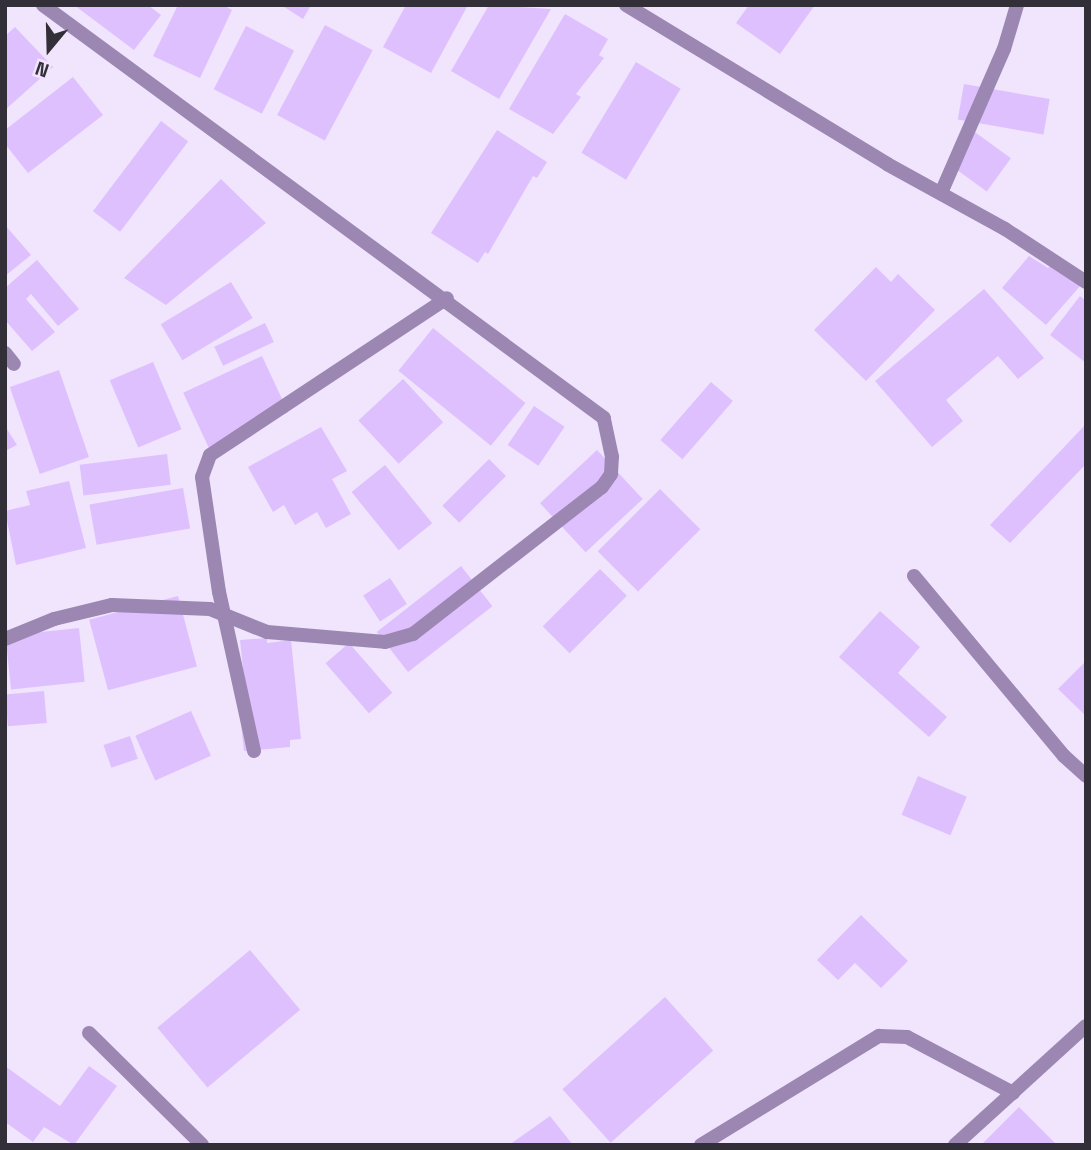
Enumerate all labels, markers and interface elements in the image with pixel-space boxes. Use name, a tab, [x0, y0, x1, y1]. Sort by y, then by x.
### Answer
north arrow	[14, 14, 84, 84]
text: N	[32, 55, 52, 83]

